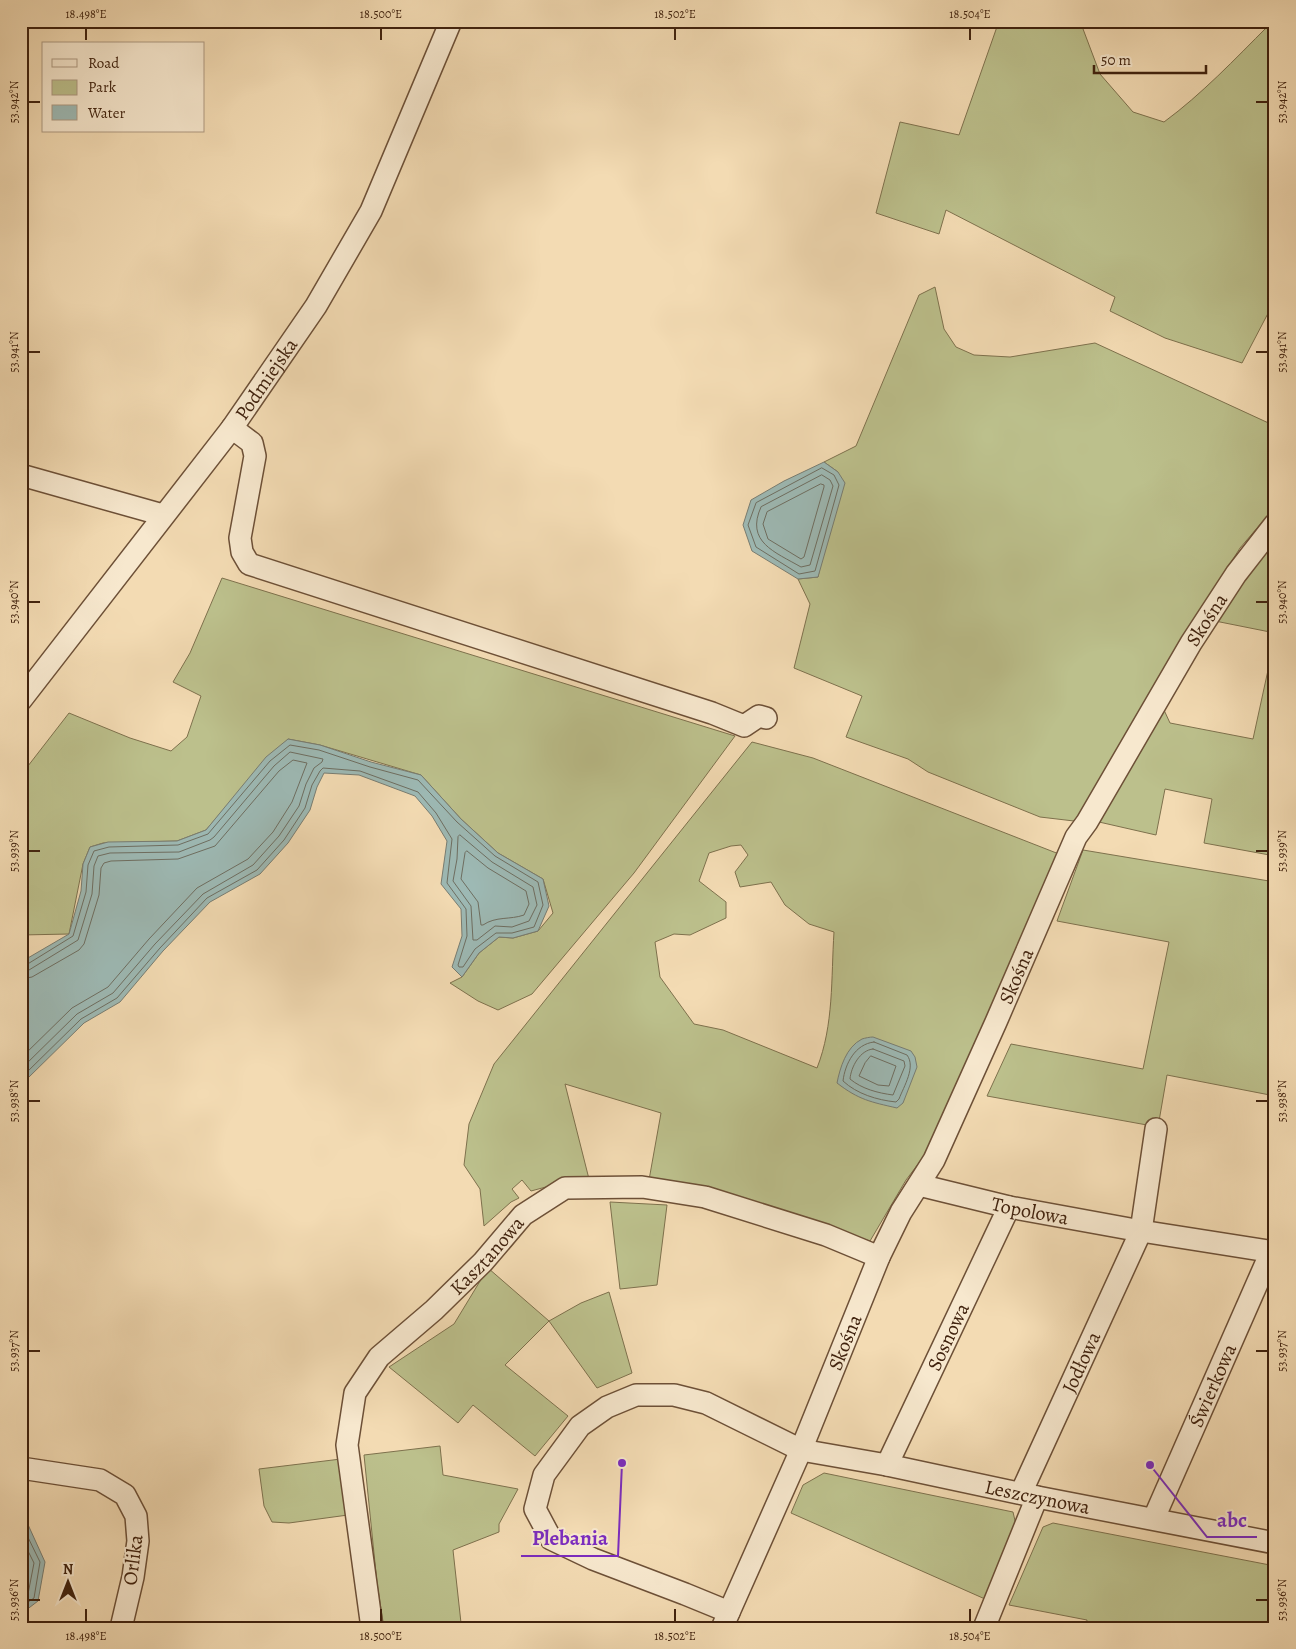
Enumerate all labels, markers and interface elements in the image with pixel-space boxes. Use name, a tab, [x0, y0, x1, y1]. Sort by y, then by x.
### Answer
text: 18.498°E	[65, 6, 107, 22]
text: 18.500°E	[360, 6, 402, 22]
text: 18.502°E	[654, 6, 696, 22]
text: 18.504°E	[949, 6, 991, 22]
legend	[42, 42, 205, 132]
scale bar	[1094, 42, 1206, 74]
text: 50 m	[1101, 50, 1131, 70]
text: Road	[88, 53, 120, 73]
text: Park	[88, 77, 117, 97]
text: 53.942°N	[6, 80, 22, 123]
text: 53.942°N	[1274, 80, 1290, 123]
text: Water	[87, 103, 125, 123]
text: 53.941°N	[6, 331, 22, 373]
text: 53.941°N	[1274, 331, 1290, 373]
street label: Podmiejska	[228, 332, 304, 425]
text: 53.940°N	[6, 580, 22, 624]
text: 53.940°N	[1274, 580, 1290, 624]
street label: Skośna	[1179, 587, 1234, 651]
text: 53.939°N	[6, 830, 22, 872]
text: 53.939°N	[1274, 830, 1290, 872]
street label: Skośna	[992, 943, 1040, 1008]
text: 53.938°N	[6, 1079, 22, 1122]
text: 53.938°N	[1274, 1079, 1290, 1122]
street label: Topolowa	[989, 1190, 1071, 1231]
street label: Kasztanowa	[444, 1209, 531, 1301]
street label: Sosnowa	[920, 1298, 976, 1375]
street label: Skośna	[821, 1310, 868, 1374]
street label: Jodłowa	[1055, 1326, 1107, 1397]
text: 53.937°N	[6, 1330, 22, 1372]
text: 53.937°N	[1274, 1330, 1290, 1372]
street label: Świerkowa	[1182, 1339, 1243, 1431]
street label: Leszczynowa	[982, 1473, 1093, 1521]
callout: abc	[1207, 1501, 1257, 1537]
text: abc	[1217, 1506, 1247, 1534]
callout: Plebania	[521, 1520, 618, 1556]
text: Plebania	[532, 1524, 609, 1552]
street label: Orlika	[116, 1532, 150, 1587]
north arrow	[42, 1556, 92, 1606]
text: N	[63, 1560, 73, 1579]
text: 53.936°N	[6, 1579, 22, 1621]
text: 53.936°N	[1274, 1579, 1290, 1621]
text: 18.498°E	[65, 1628, 107, 1644]
text: 18.500°E	[360, 1628, 402, 1644]
text: 18.502°E	[654, 1628, 696, 1644]
text: 18.504°E	[949, 1628, 991, 1644]

